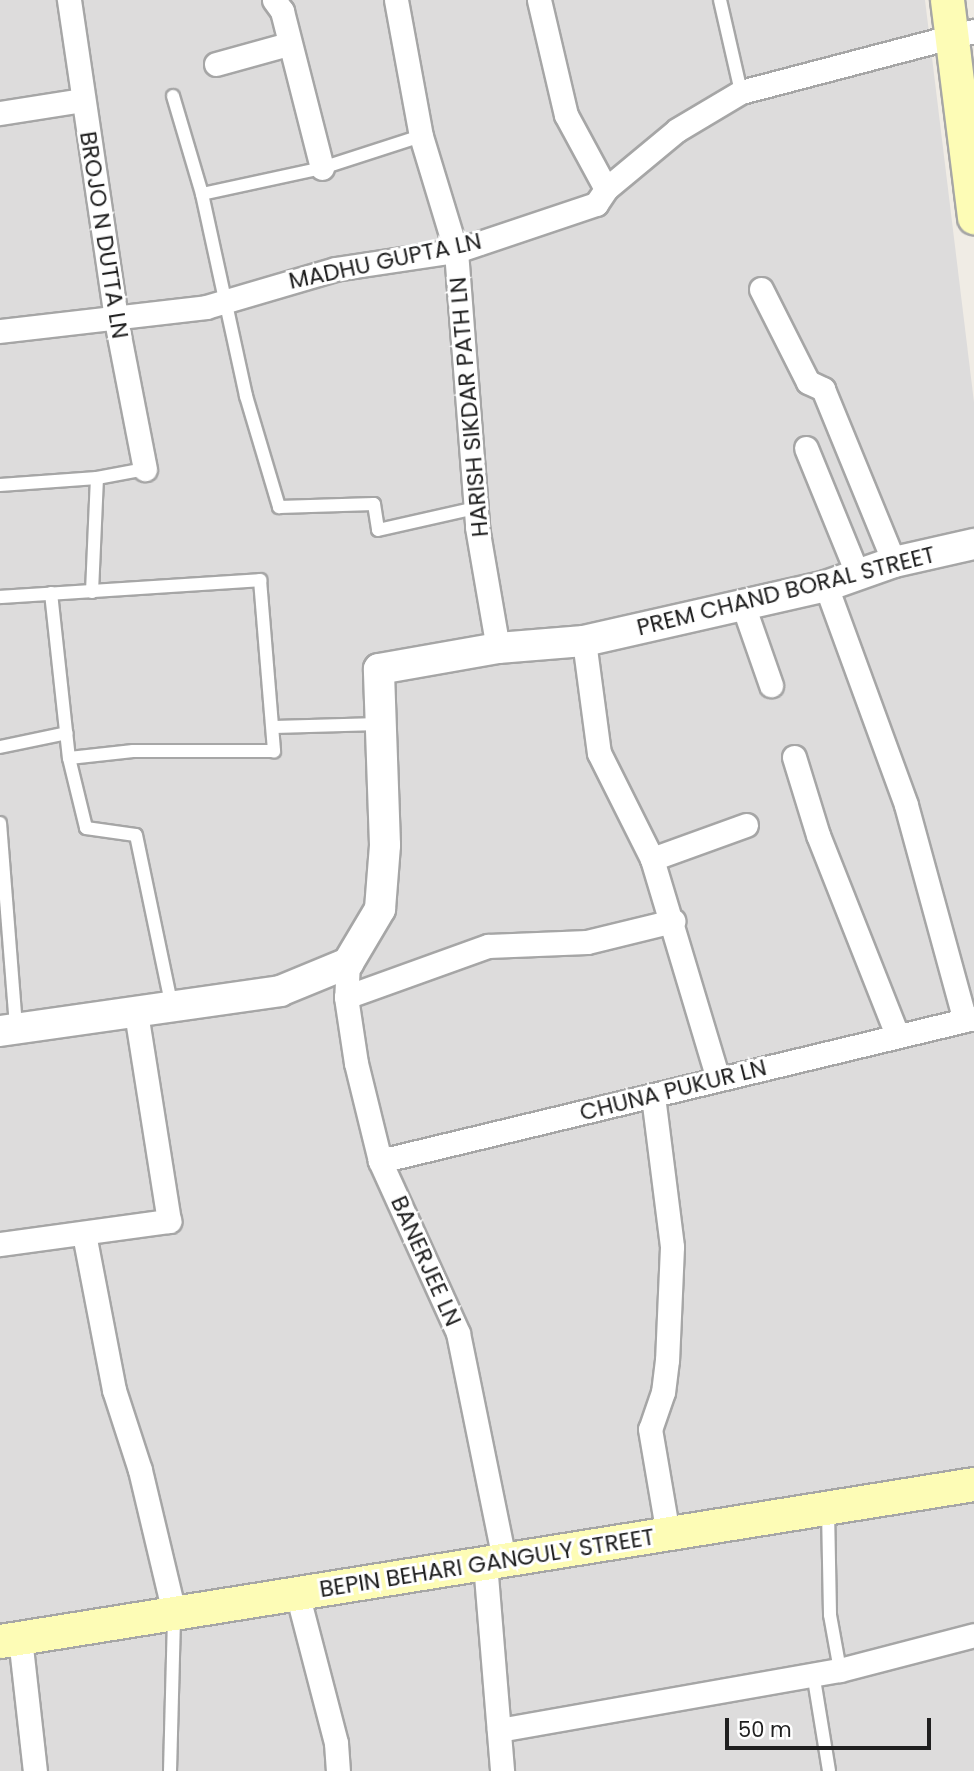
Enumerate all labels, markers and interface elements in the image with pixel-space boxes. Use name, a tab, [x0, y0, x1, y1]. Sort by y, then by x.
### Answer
street label: BROJO N DUTTA LN	[74, 129, 134, 341]
street label: MADHU GUPTA LN	[286, 227, 484, 295]
street label: HARISH SIKDAR PATH LN	[444, 276, 494, 538]
street label: PREM CHAND BORAL STREET	[634, 541, 938, 641]
street label: CHUNA PUKUR LN	[577, 1053, 769, 1127]
street label: BANERJEE LN	[385, 1192, 467, 1330]
street label: BEPIN BEHARI GANGULY STREET	[318, 1523, 656, 1603]
scale bar	[729, 1704, 936, 1748]
text: 50 m	[738, 1715, 792, 1744]

